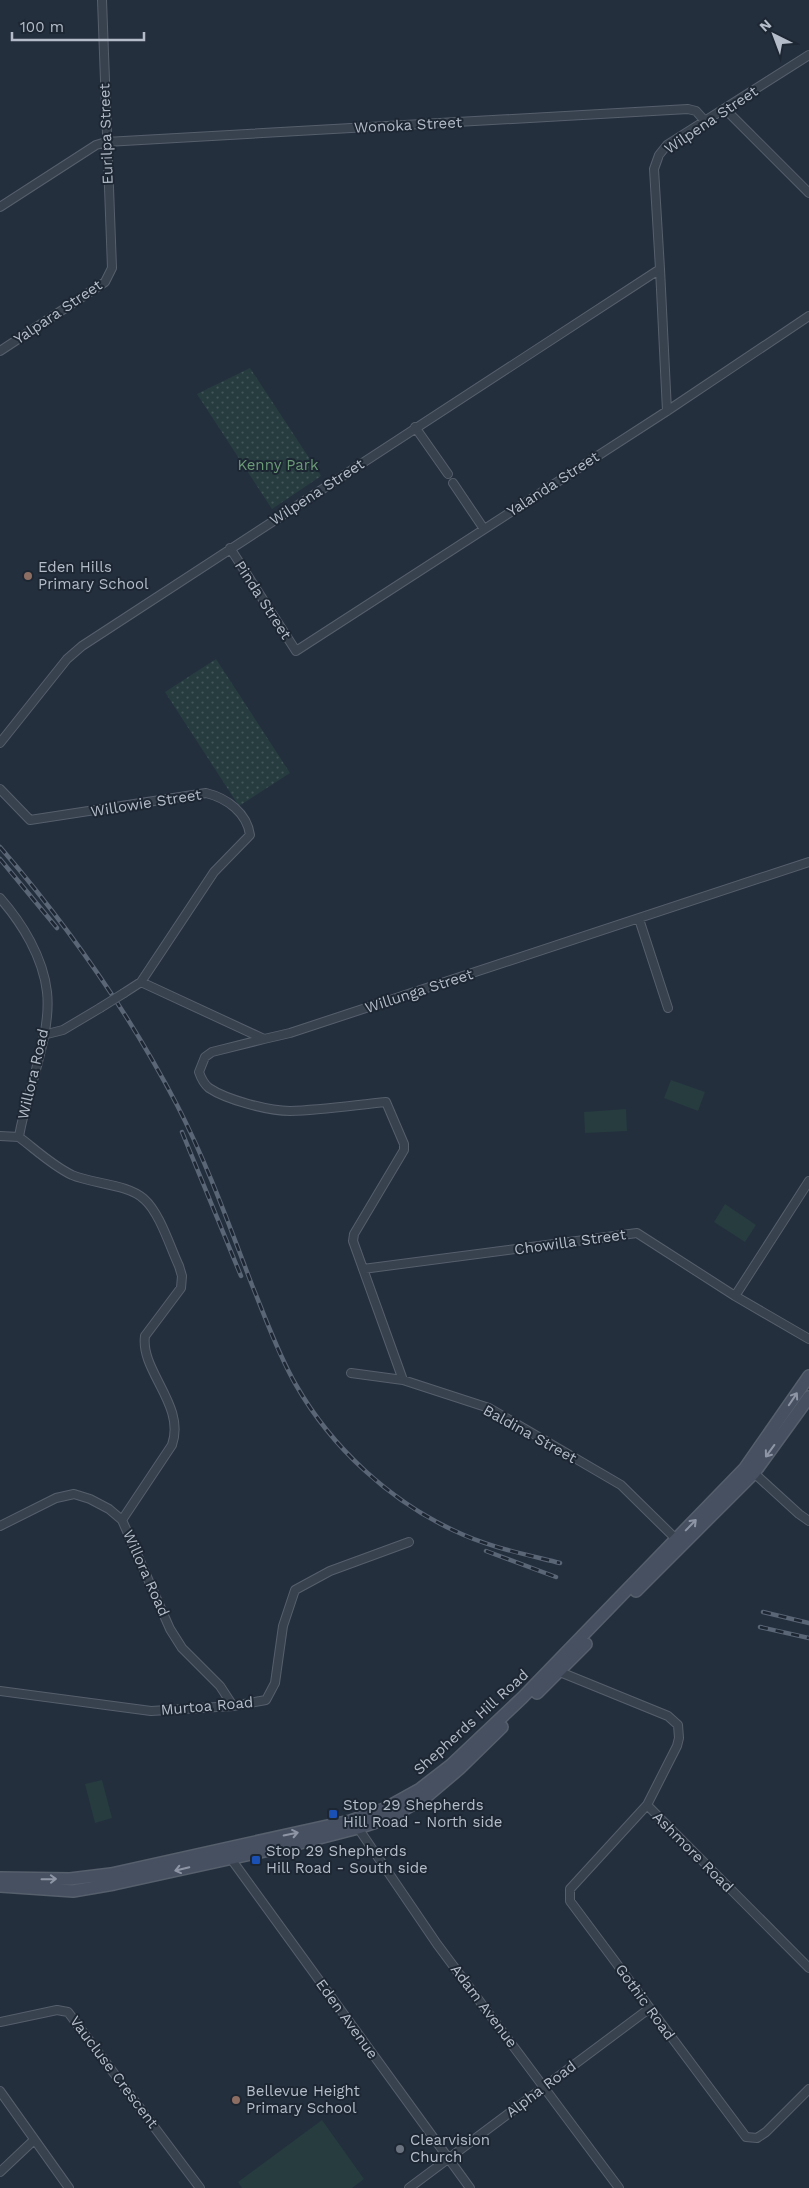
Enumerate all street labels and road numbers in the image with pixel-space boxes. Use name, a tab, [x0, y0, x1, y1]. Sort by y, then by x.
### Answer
street label: Eurilpa Street	[95, 82, 117, 185]
street label: Wilpena Street	[661, 82, 762, 158]
street label: Wonoka Street	[354, 113, 463, 137]
street label: Yalpara Street	[10, 275, 106, 348]
street label: Yalanda Street	[504, 447, 603, 520]
street label: Wilpena Street	[266, 454, 368, 529]
street label: Pinda Street	[231, 557, 296, 643]
street label: Willowie Street	[89, 785, 203, 821]
street label: Willunga Street	[363, 965, 476, 1017]
street label: Willora Road	[14, 1027, 52, 1121]
street label: Chowilla Street	[513, 1225, 628, 1259]
street label: Baldina Street	[480, 1401, 580, 1467]
street label: Willora Road	[119, 1527, 173, 1619]
street label: Shepherds Hill Road	[410, 1666, 532, 1778]
street label: Murtoa Road	[160, 1693, 254, 1719]
street label: Ashmore Road	[649, 1808, 737, 1896]
street label: Adam Avenue	[447, 1961, 521, 2051]
street label: Gothic Road	[611, 1961, 679, 2043]
street label: Eden Avenue	[312, 1976, 382, 2062]
street label: Vaucluse Crescent	[66, 2012, 162, 2132]
street label: Alpha Road	[502, 2057, 580, 2121]

